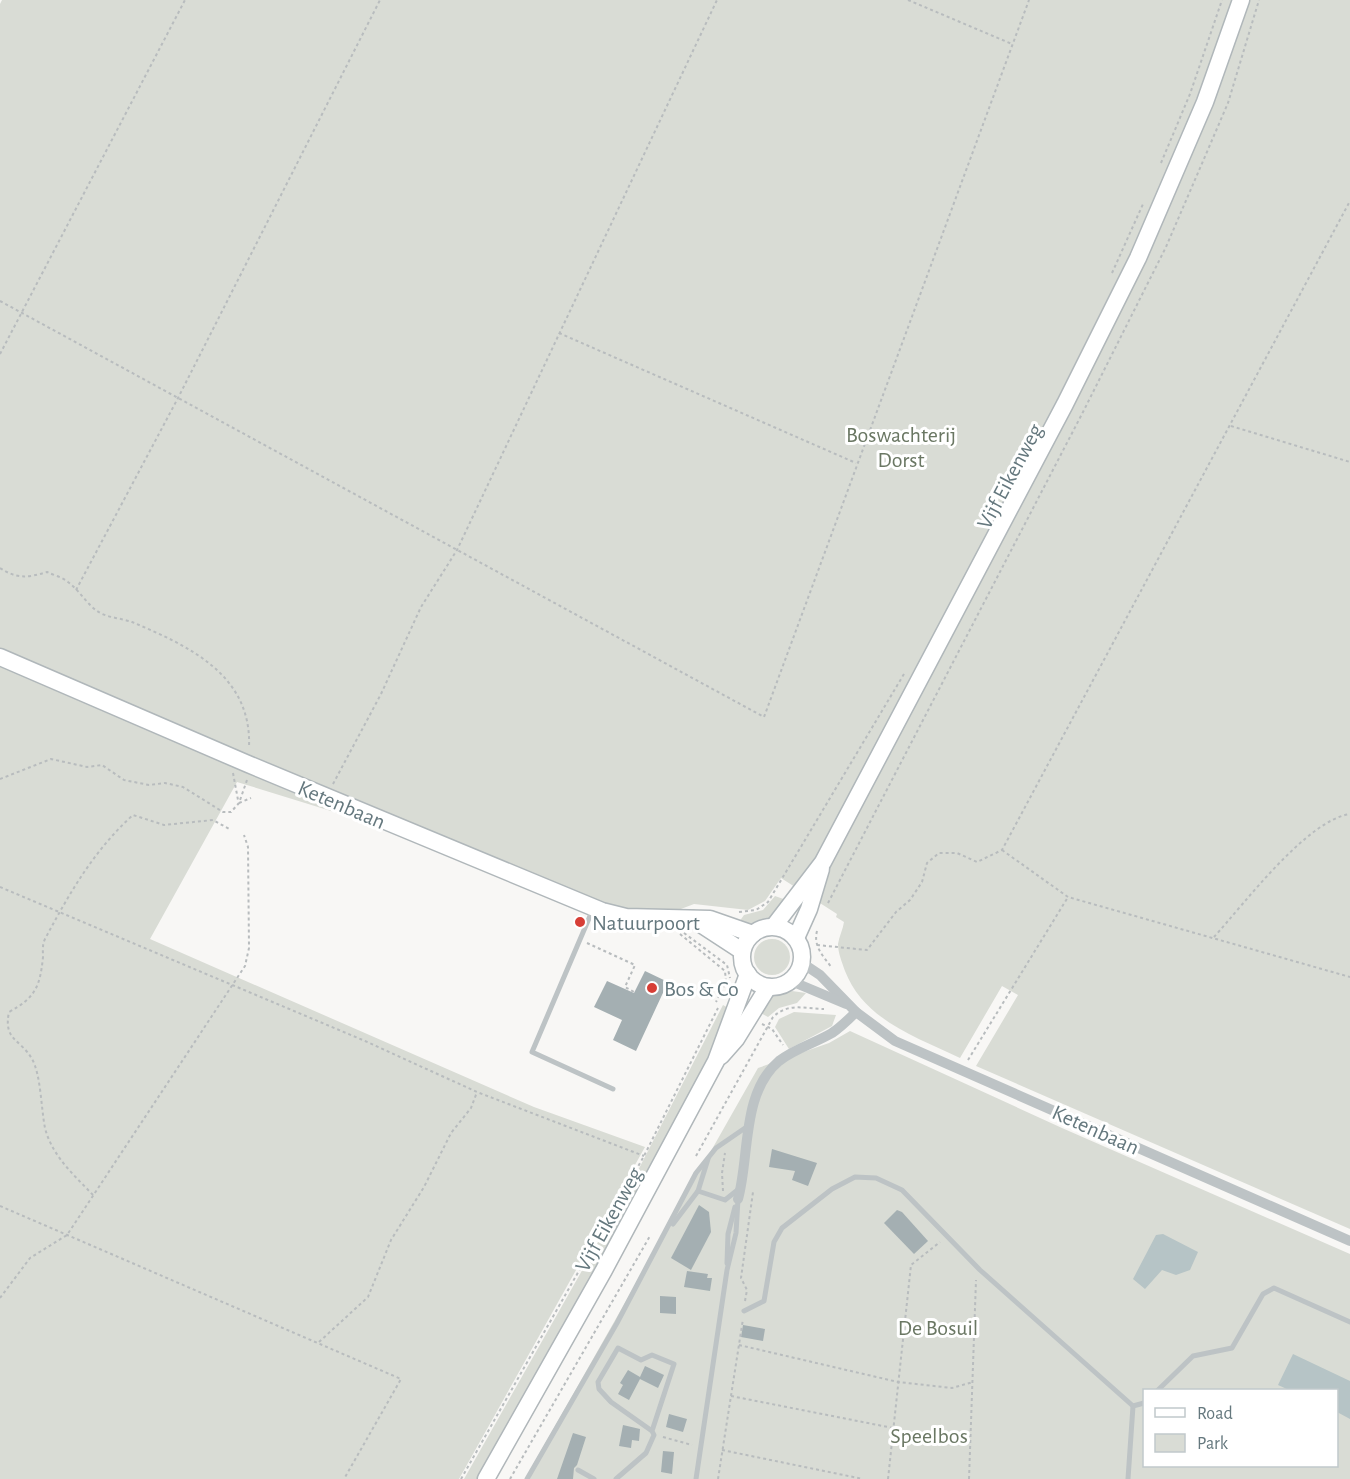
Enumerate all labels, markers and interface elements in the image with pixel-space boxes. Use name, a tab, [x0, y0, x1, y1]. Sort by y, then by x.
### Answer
street label: Vijf Eikenweg	[973, 420, 1047, 533]
park label: Boswachterij Dorst	[846, 424, 956, 471]
street label: Ketenbaan	[295, 777, 389, 833]
place label: Natuurpoort	[592, 912, 700, 934]
marker: Natuurpoort	[573, 915, 587, 929]
place label: Bos & Co	[664, 978, 739, 1000]
marker: Bos & Co	[645, 981, 659, 995]
street label: Ketenbaan	[1049, 1101, 1142, 1159]
street label: Vijf Eikenweg	[571, 1163, 647, 1275]
park label: De Bosuil	[898, 1317, 978, 1339]
legend	[1143, 1389, 1338, 1467]
text: Road	[1197, 1405, 1233, 1423]
park label: Speelbos	[890, 1425, 968, 1447]
text: Park	[1197, 1435, 1229, 1453]

